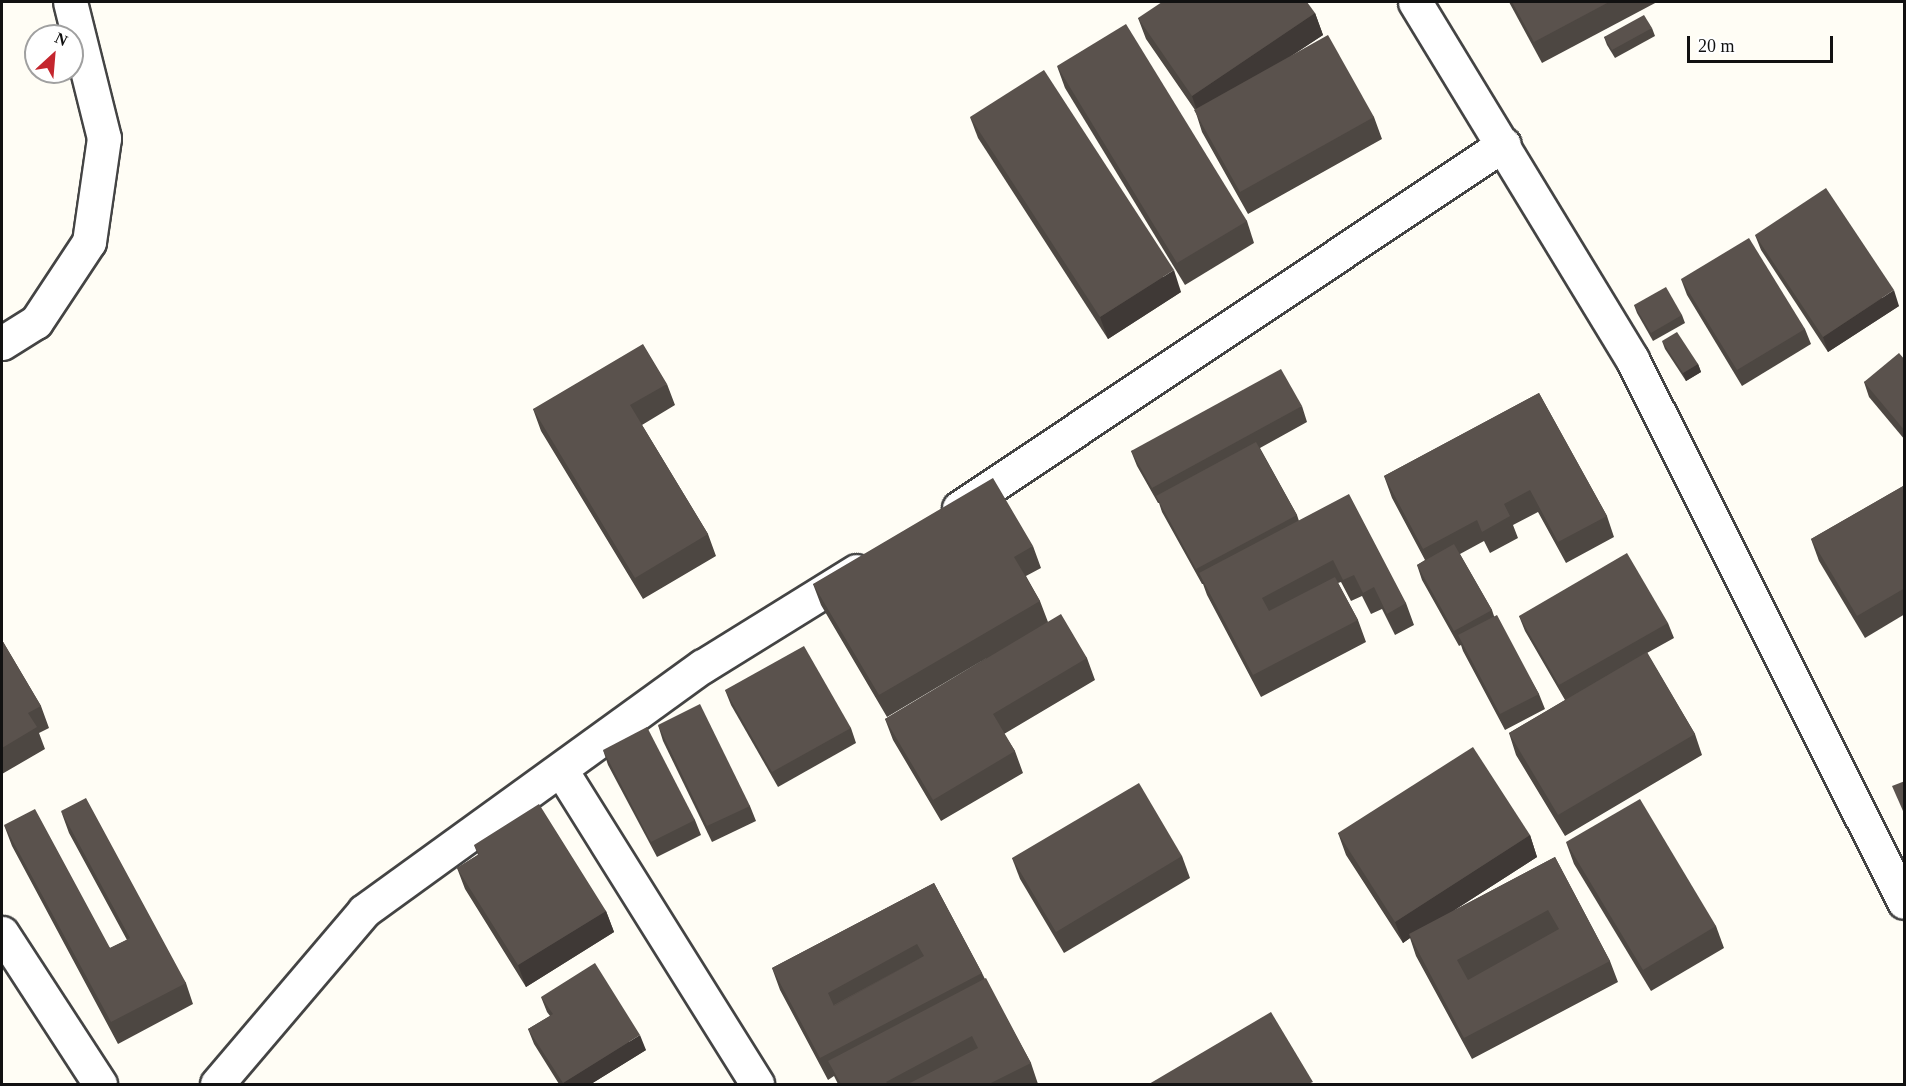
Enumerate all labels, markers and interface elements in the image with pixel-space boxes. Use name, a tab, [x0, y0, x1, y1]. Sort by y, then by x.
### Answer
north arrow	[24, 24, 84, 84]
scale bar	[1690, 24, 1836, 62]
text: N	[52, 29, 70, 49]
text: 20 m	[1698, 36, 1735, 56]

